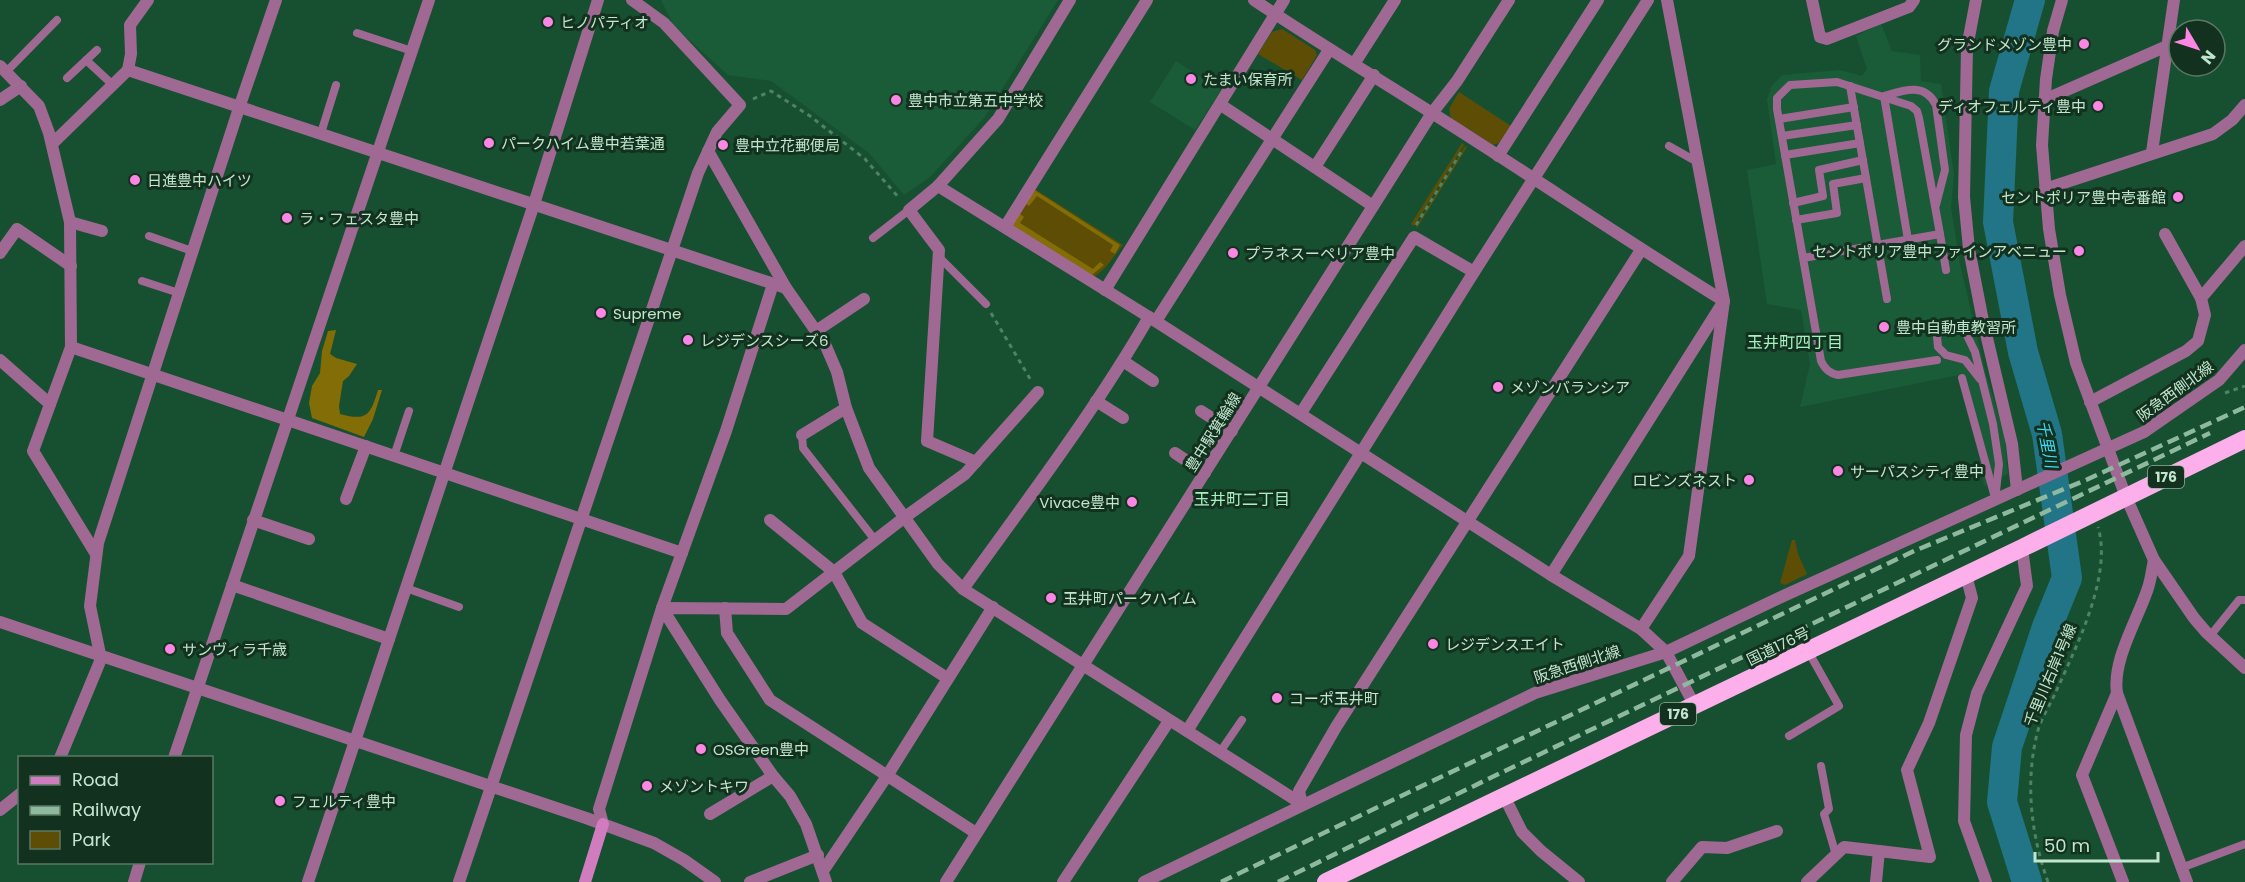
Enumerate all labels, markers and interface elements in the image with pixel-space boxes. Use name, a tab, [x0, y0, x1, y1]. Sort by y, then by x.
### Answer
place label: ヒノパティオ	[560, 12, 649, 33]
marker: ヒノパティオ	[541, 15, 555, 29]
north arrow	[2167, 18, 2227, 78]
place label: グランドメゾン豊中	[1937, 34, 2072, 55]
marker: グランドメゾン豊中	[2077, 37, 2091, 51]
text: N	[2196, 45, 2221, 69]
place label: たまい保育所	[1203, 69, 1293, 90]
marker: たまい保育所	[1184, 72, 1198, 86]
place label: 豊中市立第五中学校	[908, 90, 1043, 111]
marker: 豊中市立第五中学校	[889, 93, 903, 107]
place label: ディオフェルティ豊中	[1938, 96, 2086, 117]
marker: ディオフェルティ豊中	[2091, 99, 2105, 113]
place label: パークハイム豊中若葉通	[501, 133, 665, 154]
place label: 豊中立花郵便局	[735, 135, 840, 156]
marker: パークハイム豊中若葉通	[482, 136, 496, 150]
marker: 豊中立花郵便局	[716, 138, 730, 152]
place label: 日進豊中ハイツ	[147, 170, 252, 191]
marker: 日進豊中ハイツ	[128, 173, 142, 187]
place label: セントポリア豊中壱番館	[2001, 187, 2166, 208]
marker: セントポリア豊中壱番館	[2171, 190, 2185, 204]
place label: ラ・フェスタ豊中	[299, 208, 419, 229]
marker: ラ・フェスタ豊中	[280, 211, 294, 225]
place label: セントポリア豊中ファインアベニュー	[1812, 241, 2067, 262]
place label: プラネスーペリア豊中	[1245, 243, 1395, 264]
marker: セントポリア豊中ファインアベニュー	[2072, 244, 2086, 258]
marker: プラネスーペリア豊中	[1226, 246, 1240, 260]
place label: Supreme	[613, 303, 681, 324]
marker: Supreme	[594, 306, 608, 320]
place label: 豊中自動車教習所	[1896, 317, 2016, 338]
marker: 豊中自動車教習所	[1877, 320, 1891, 334]
place label: レジデンスシーズ6	[700, 330, 828, 351]
district label: 玉井町四丁目	[1747, 331, 1843, 354]
marker: レジデンスシーズ6	[681, 333, 695, 347]
street label: 阪急西側北線	[2132, 356, 2218, 426]
place label: メゾンバランシア	[1510, 377, 1630, 398]
marker: メゾンバランシア	[1491, 380, 1505, 394]
street label: 豊中駅箕輪線	[1180, 388, 1246, 476]
water label: 千里川	[2031, 418, 2063, 472]
place label: サーパスシティ豊中	[1850, 461, 1984, 482]
marker: サーパスシティ豊中	[1831, 464, 1845, 478]
road number: 176	[2148, 466, 2184, 488]
place label: ロビンズネスト	[1632, 470, 1737, 491]
marker: ロビンズネスト	[1742, 473, 1756, 487]
district label: 玉井町二丁目	[1194, 488, 1290, 511]
place label: Vivace豊中	[1039, 492, 1120, 513]
marker: Vivace豊中	[1125, 495, 1139, 509]
place label: 玉井町パークハイム	[1063, 588, 1197, 609]
marker: 玉井町パークハイム	[1044, 591, 1058, 605]
street label: 千里川右岸1号線	[2019, 620, 2081, 730]
street label: 国道176号	[1743, 622, 1813, 670]
place label: レジデンスエイト	[1445, 634, 1565, 655]
marker: レジデンスエイト	[1426, 637, 1440, 651]
place label: サンヴィラ千歳	[182, 639, 287, 660]
street label: 阪急西側北線	[1531, 640, 1623, 688]
marker: サンヴィラ千歳	[163, 642, 177, 656]
place label: コーポ玉井町	[1289, 688, 1379, 709]
marker: コーポ玉井町	[1270, 691, 1284, 705]
road number: 176	[1660, 703, 1696, 725]
place label: OSGreen豊中	[713, 739, 809, 760]
marker: OSGreen豊中	[694, 742, 708, 756]
legend	[18, 756, 213, 864]
text: Road	[72, 767, 119, 792]
place label: メゾントキワ	[659, 776, 749, 797]
marker: メゾントキワ	[640, 779, 654, 793]
place label: フェルティ豊中	[292, 791, 396, 812]
marker: フェルティ豊中	[273, 794, 287, 808]
text: Railway	[72, 797, 141, 822]
scale bar	[2035, 825, 2158, 863]
text: Park	[72, 827, 111, 852]
text: 50 m	[2044, 833, 2090, 858]

